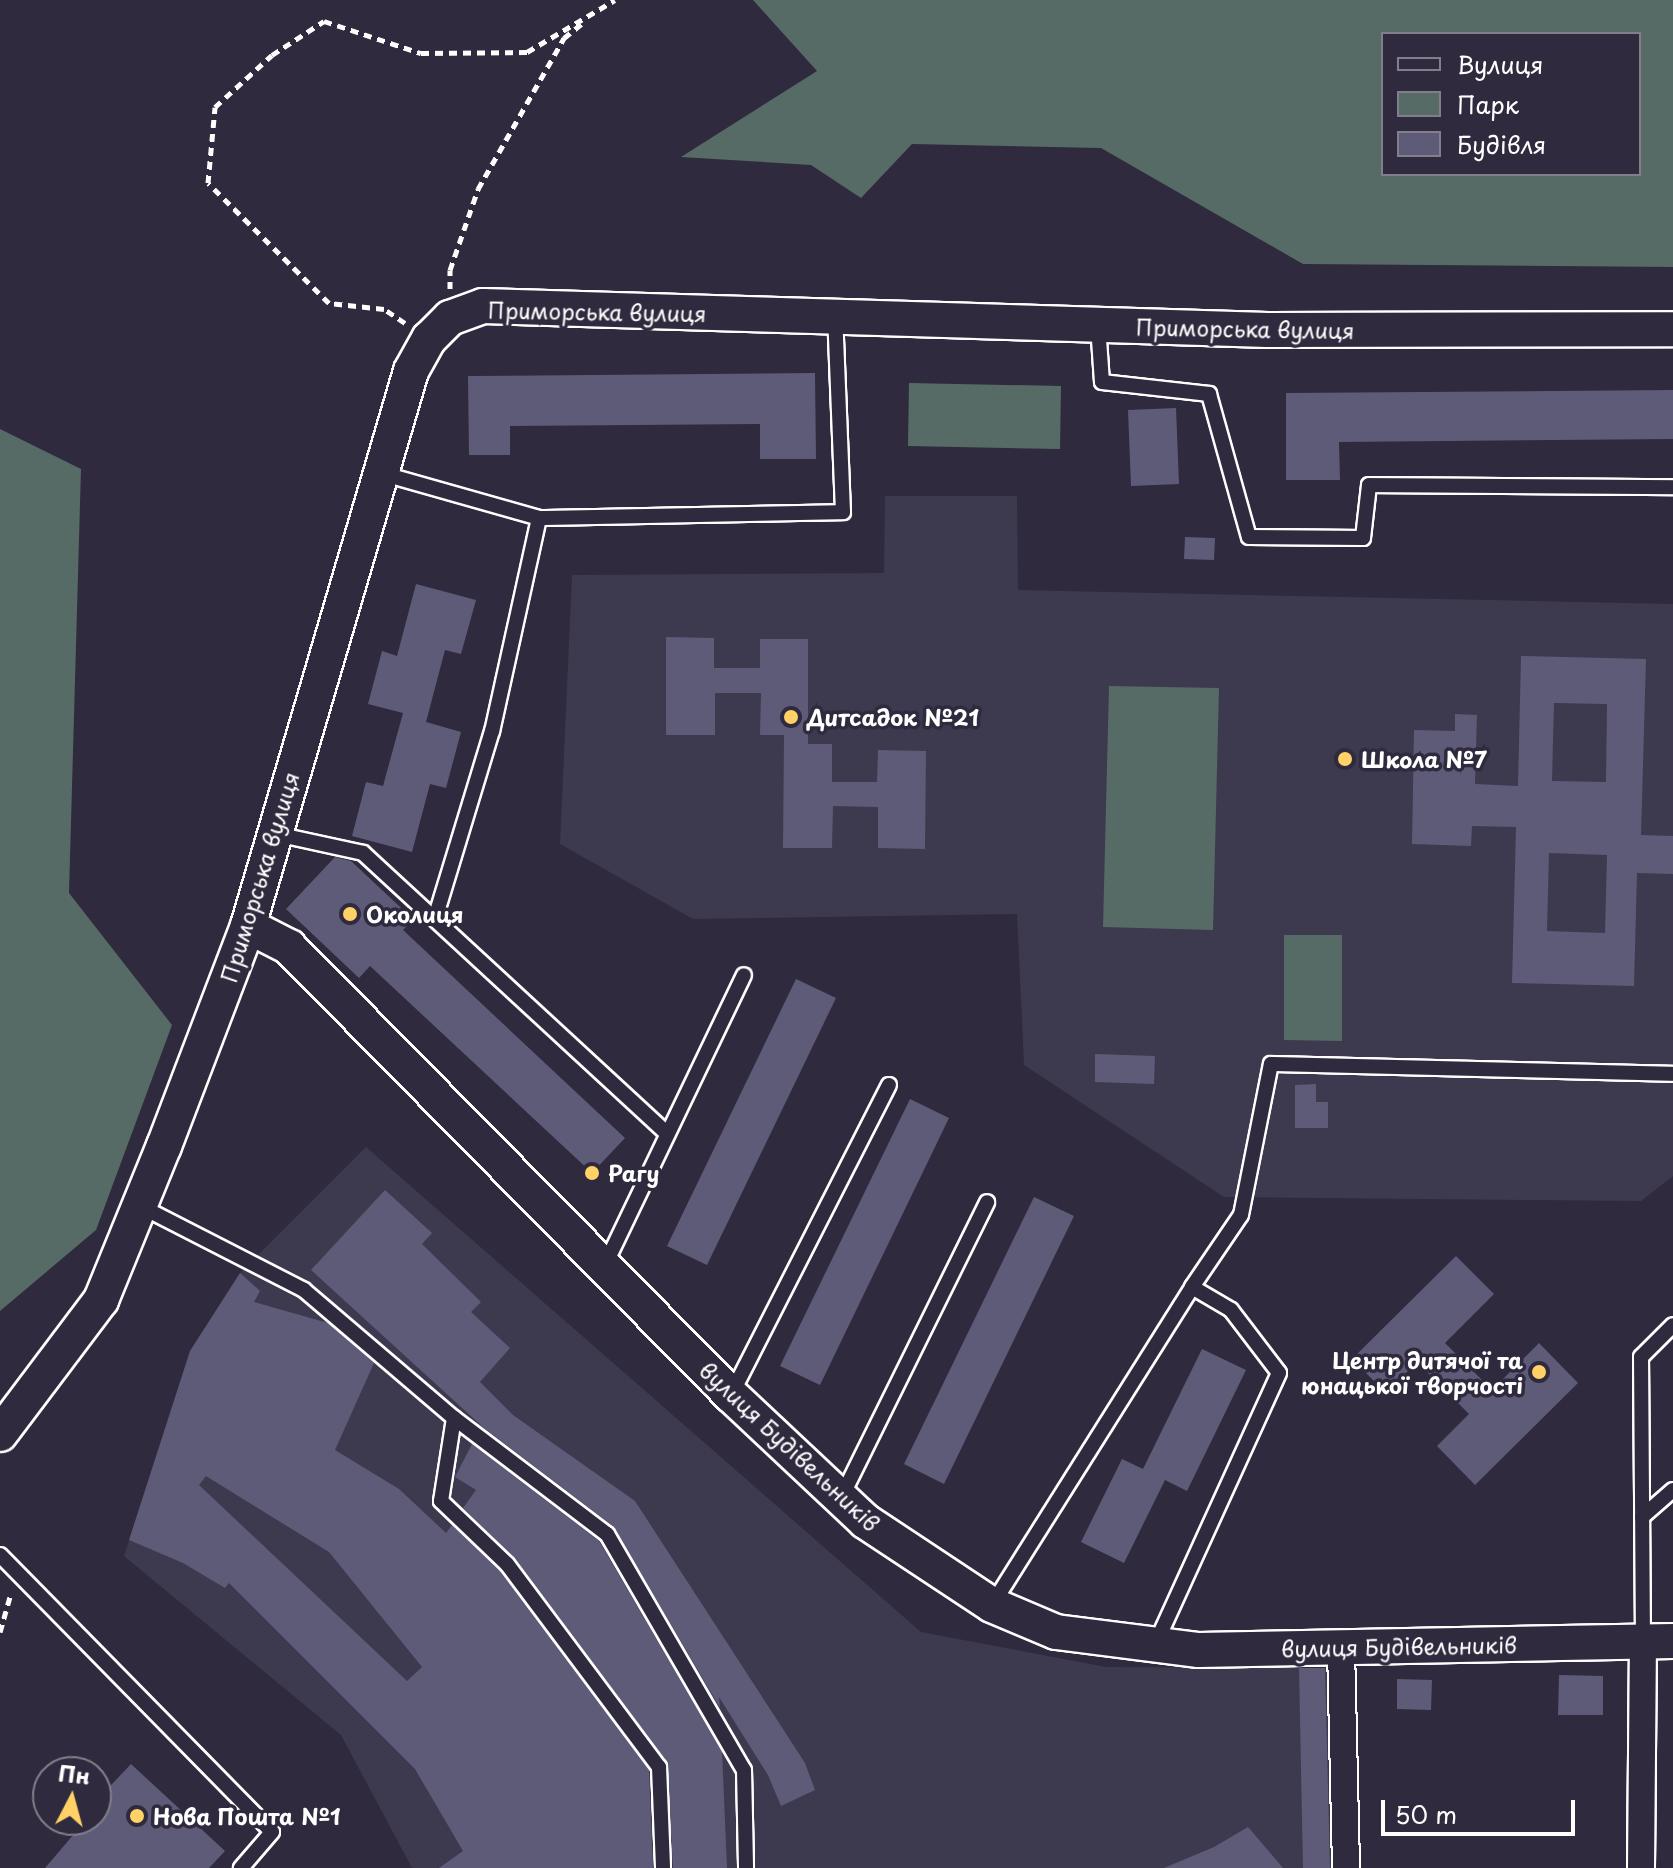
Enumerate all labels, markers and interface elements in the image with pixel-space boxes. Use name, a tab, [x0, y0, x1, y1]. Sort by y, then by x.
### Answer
legend	[1381, 32, 1641, 176]
text: Вулиця	[1457, 46, 1543, 82]
text: Парк	[1457, 86, 1519, 122]
text: Будівля	[1457, 126, 1546, 162]
street label: Приморська вулиця	[487, 296, 707, 326]
street label: Приморська вулиця	[1135, 313, 1355, 343]
place label: Дитсадок №21	[807, 704, 979, 730]
marker: Дитсадок №21	[782, 708, 800, 726]
place label: Школа №7	[1361, 746, 1488, 772]
marker: Школа №7	[1336, 750, 1354, 768]
street label: Приморська вулиця	[214, 768, 304, 986]
place label: Околиця	[366, 901, 464, 927]
marker: Околиця	[341, 905, 359, 923]
place label: Рагу	[608, 1160, 659, 1186]
marker: Рагу	[583, 1164, 601, 1182]
place label: Центр дитячої та юнацької творчості	[1301, 1346, 1523, 1398]
street label: вулиця Будівельників	[695, 1356, 885, 1536]
marker: Центр дитячої та юнацької творчості	[1530, 1363, 1548, 1381]
street label: вулиця Будівельників	[1281, 1631, 1517, 1661]
north arrow	[32, 1756, 112, 1836]
text: Пн	[57, 1756, 92, 1792]
scale bar	[1385, 1784, 1579, 1834]
text: 50 m	[1395, 1796, 1457, 1832]
place label: Нова Пошта №1	[153, 1803, 342, 1829]
marker: Нова Пошта №1	[128, 1807, 146, 1825]

